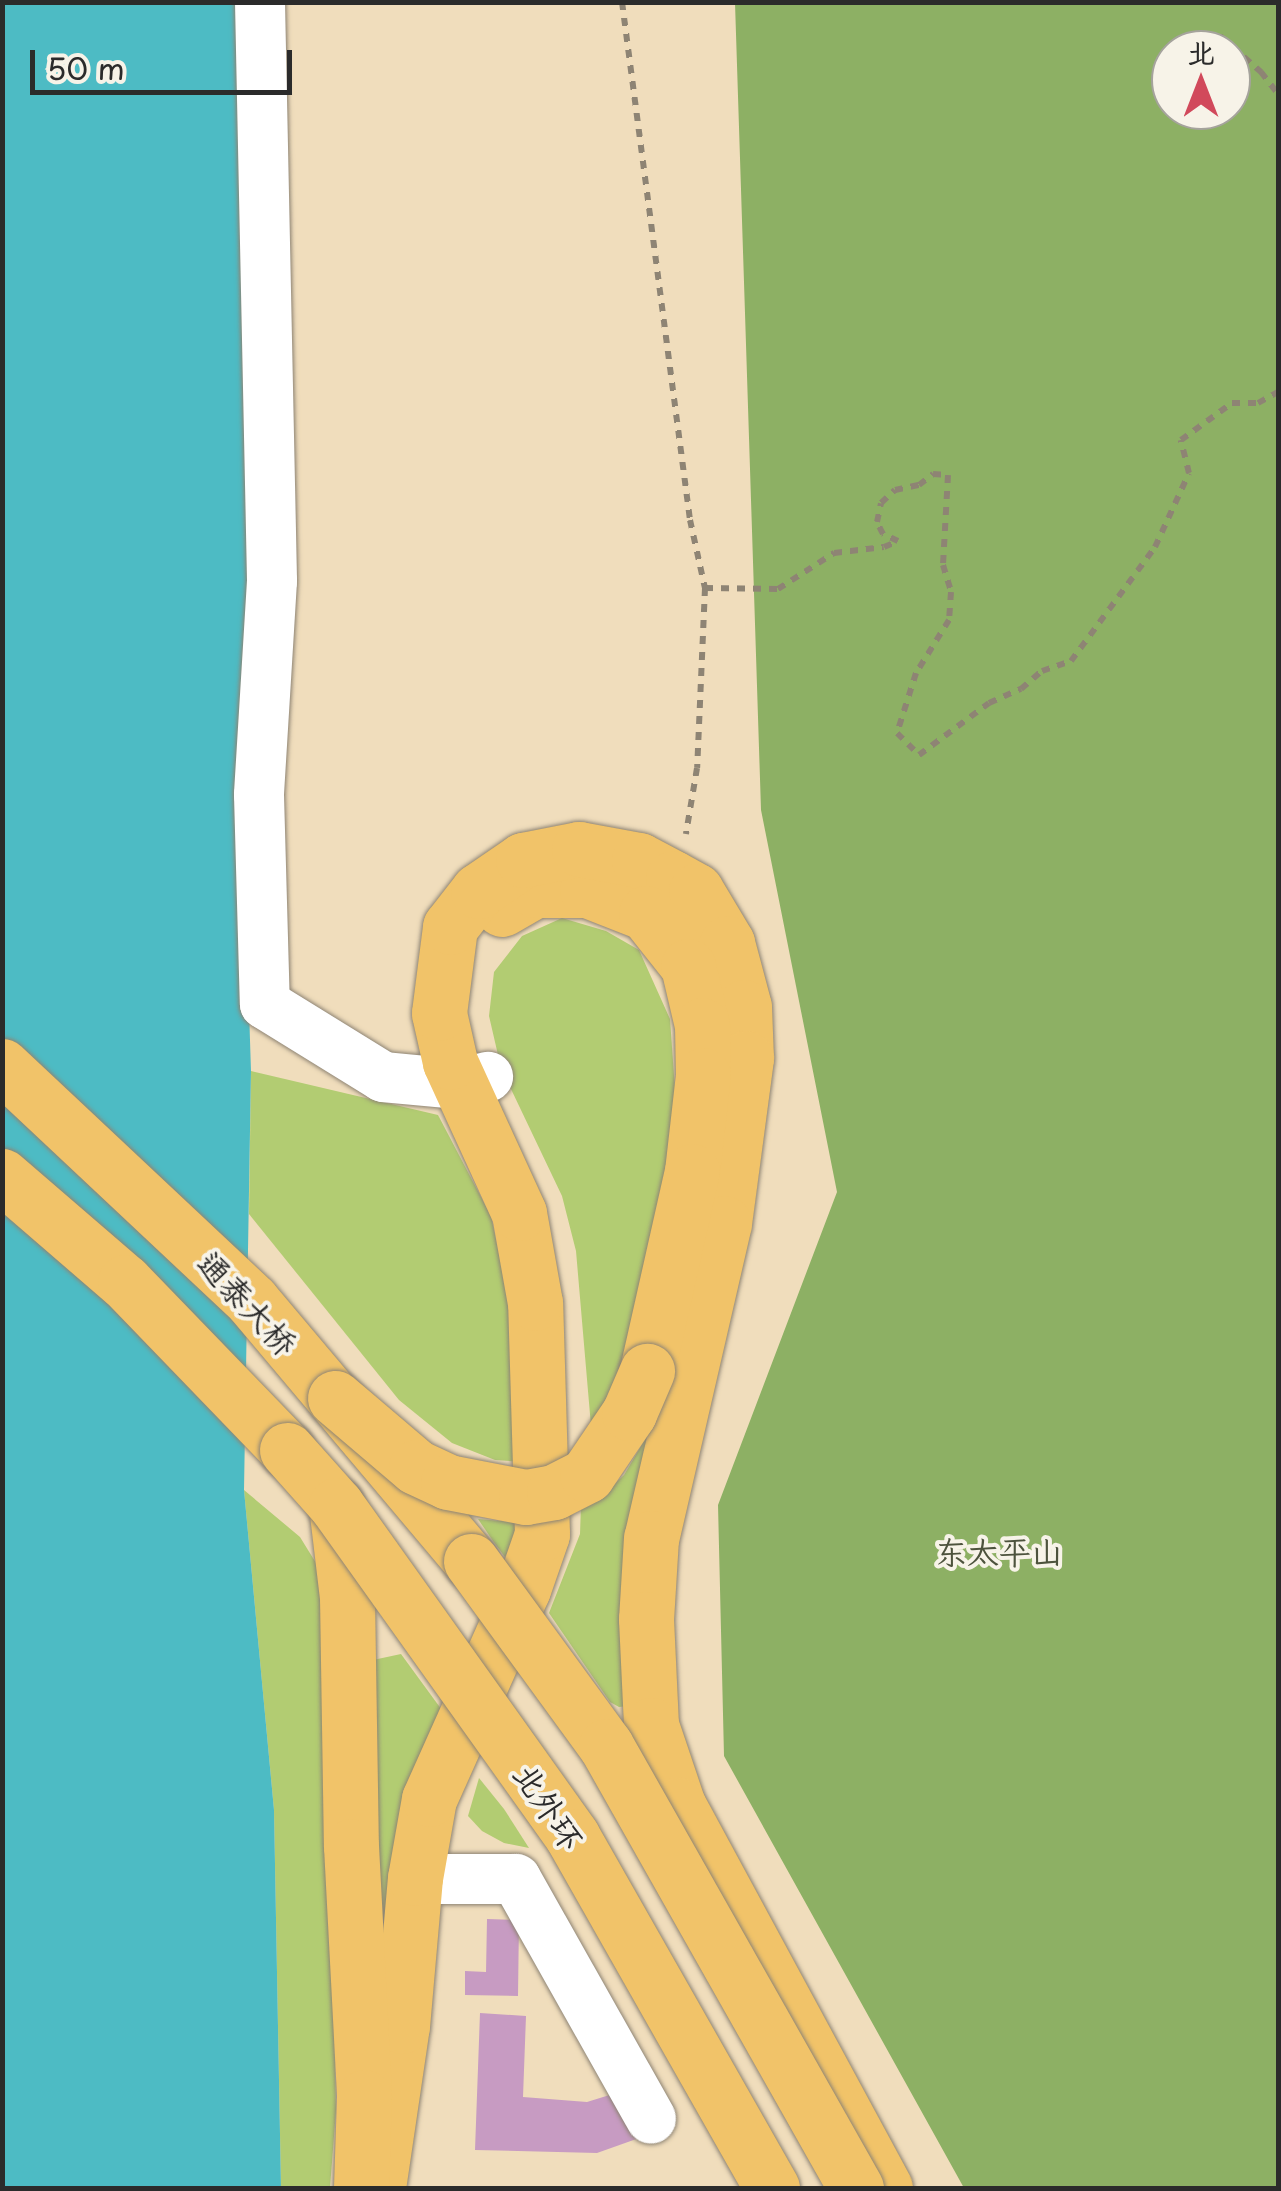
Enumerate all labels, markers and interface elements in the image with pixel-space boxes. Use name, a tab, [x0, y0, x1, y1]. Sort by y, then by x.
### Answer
scale bar	[35, 30, 298, 92]
north arrow	[1151, 30, 1251, 130]
text: 北	[1187, 30, 1215, 73]
text: 50 m	[47, 45, 125, 90]
street label: 通泰大桥	[190, 1243, 306, 1363]
park label: 东太平山	[935, 1532, 1063, 1570]
street label: 北外环	[506, 1755, 592, 1857]

